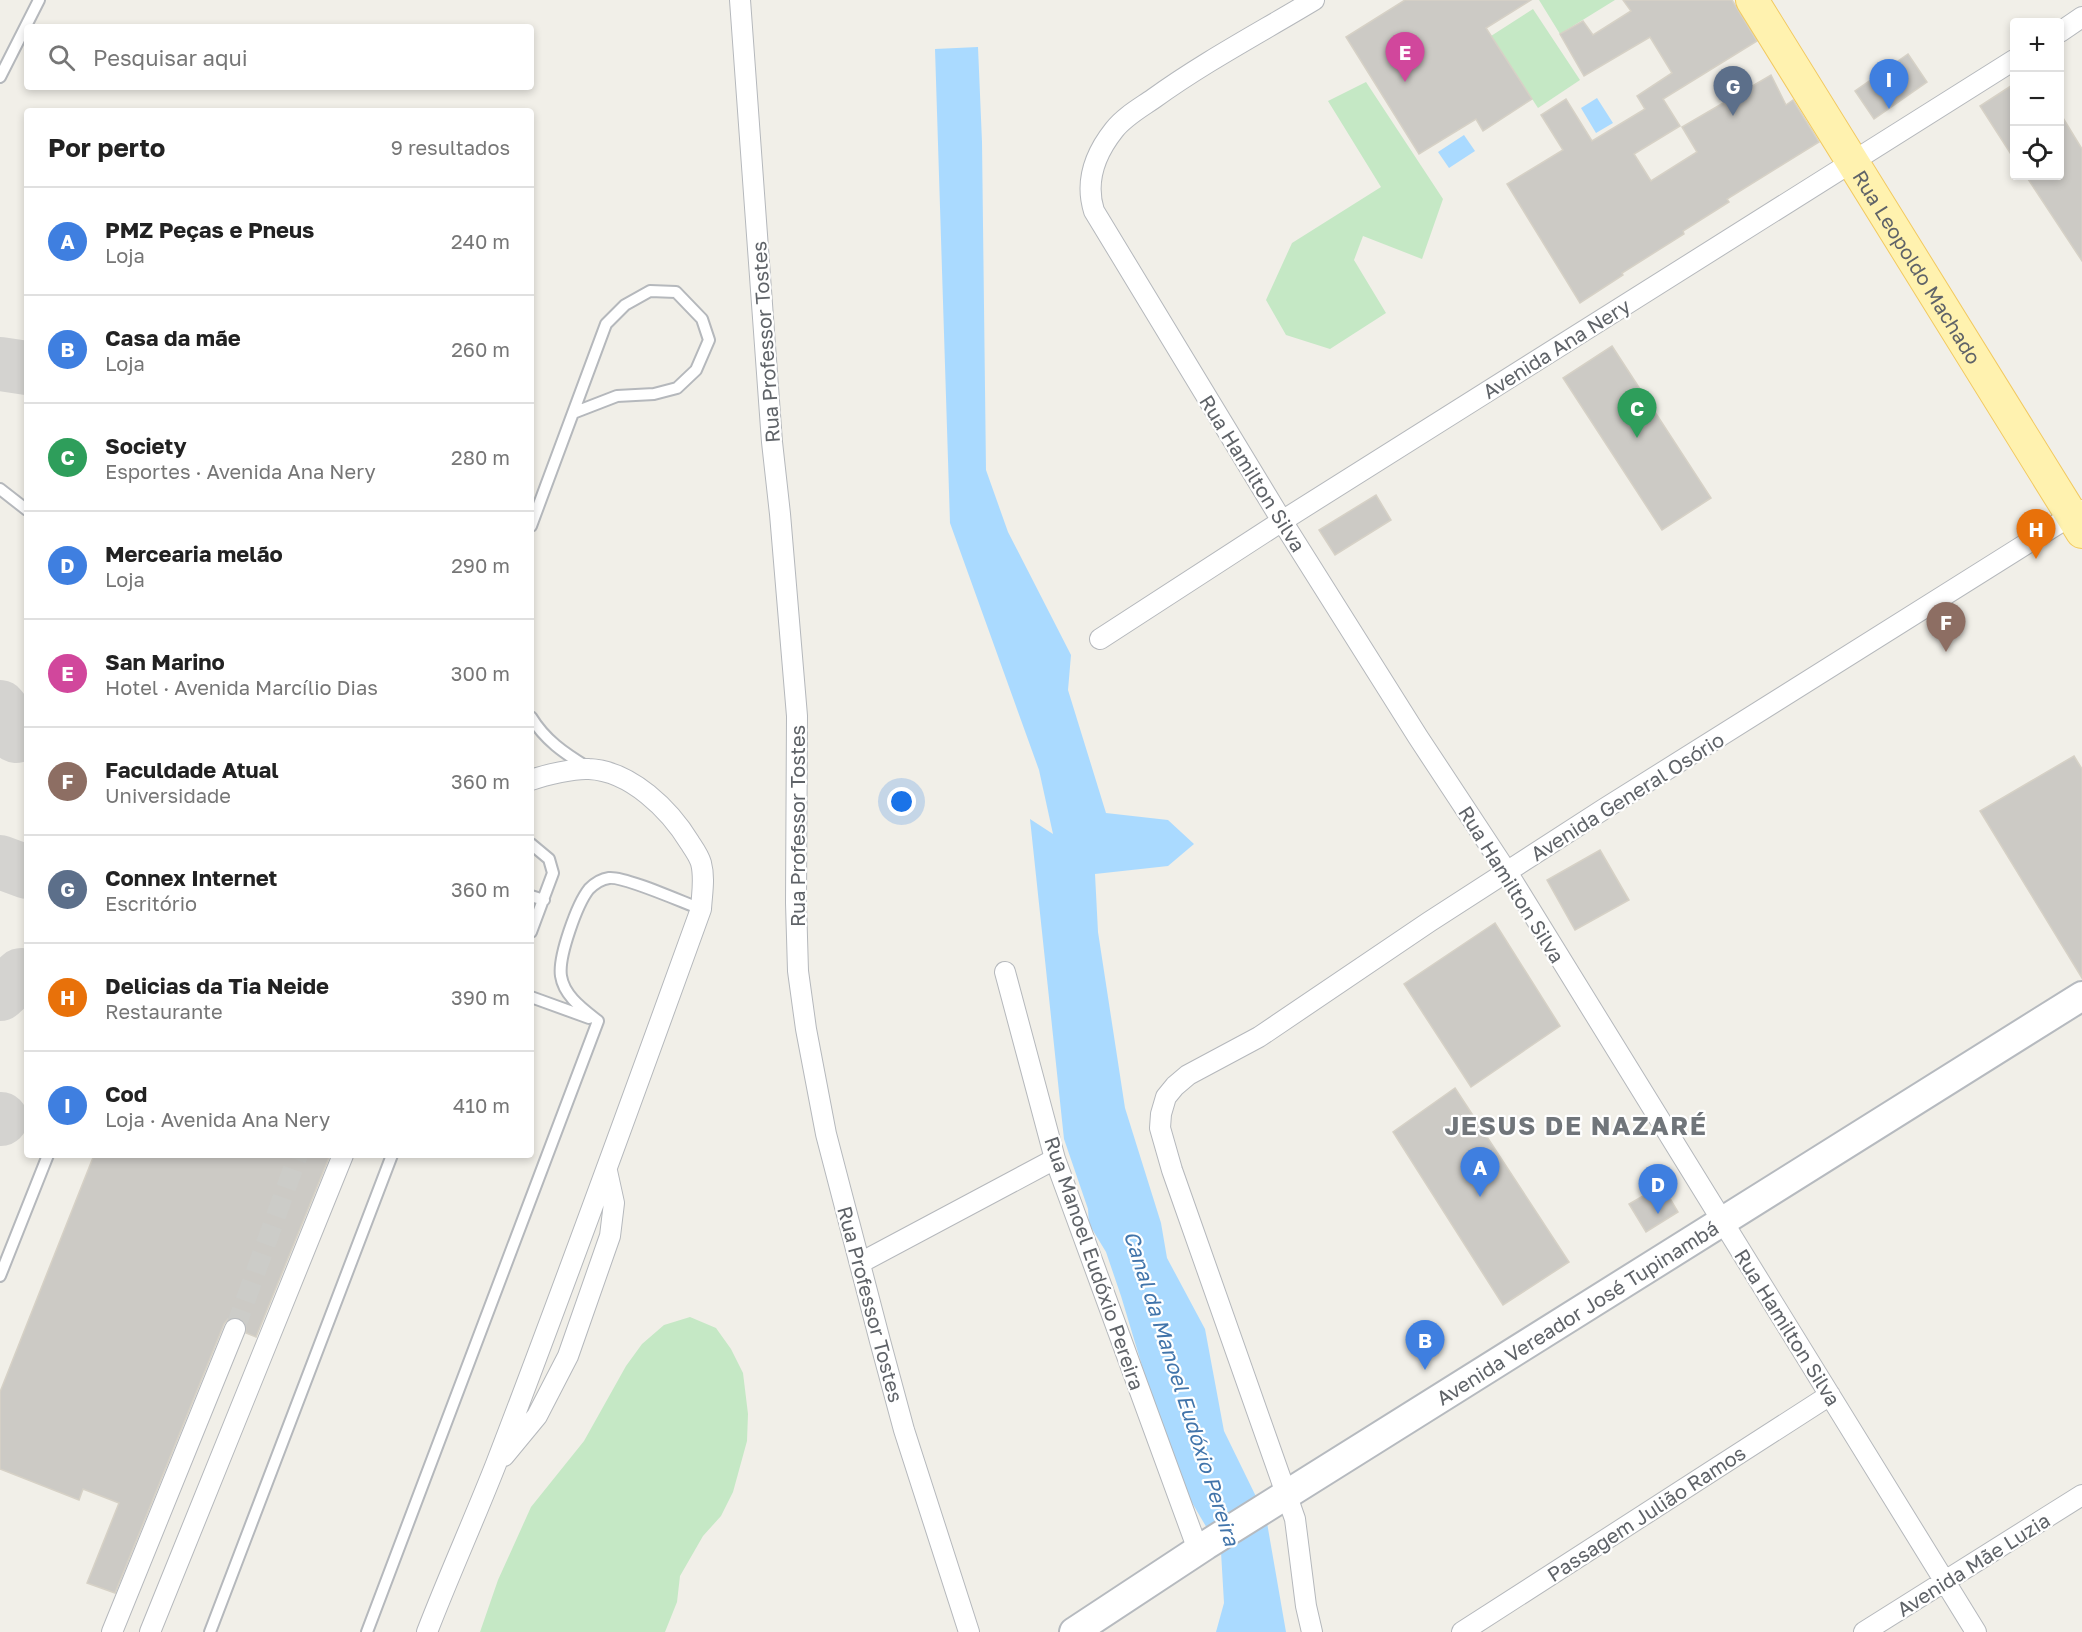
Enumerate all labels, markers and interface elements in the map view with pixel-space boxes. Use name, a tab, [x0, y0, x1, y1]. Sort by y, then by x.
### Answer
map controls	[2010, 18, 2064, 180]
button: +	[2010, 18, 2064, 72]
search box	[24, 24, 534, 90]
pin: E	[1386, 32, 1424, 82]
icon: search	[45, 41, 78, 74]
text: Pesquisar aqui	[93, 44, 248, 71]
pin: I	[1870, 60, 1908, 109]
pin: G	[1714, 66, 1752, 116]
button: −	[2010, 72, 2064, 126]
button: locate	[2010, 126, 2064, 180]
text: Por perto	[48, 132, 165, 163]
text: 9 resultados	[391, 135, 510, 159]
street label: Rua Leopoldo Machado	[1848, 165, 1987, 368]
text: PMZ Peças e Pneus	[105, 216, 314, 243]
text: A	[60, 229, 75, 253]
text: 240 m	[451, 229, 510, 253]
street label: Rua Professor Tostes	[746, 240, 784, 444]
text: Loja	[105, 243, 145, 267]
street label: Avenida Ana Nery	[1478, 293, 1634, 403]
text: Casa da mãe	[105, 324, 241, 351]
text: B	[60, 337, 75, 361]
text: 260 m	[451, 337, 510, 361]
text: Loja	[105, 351, 145, 375]
pin: C	[1618, 388, 1656, 438]
street label: Rua Hamilton Silva	[1195, 390, 1311, 556]
text: Society	[105, 432, 187, 459]
text: C	[60, 445, 75, 469]
text: 280 m	[451, 445, 510, 469]
text: Esportes · Avenida Ana Nery	[105, 459, 376, 483]
pin: H	[2016, 510, 2056, 559]
text: Mercearia melão	[105, 540, 283, 567]
text: D	[60, 553, 75, 577]
text: 290 m	[451, 553, 510, 577]
text: Loja	[105, 567, 145, 591]
pin: F	[1926, 602, 1966, 652]
text: San Marino	[105, 648, 225, 675]
text: E	[61, 661, 74, 685]
text: 300 m	[451, 661, 510, 685]
text: Hotel · Avenida Marcílio Dias	[105, 675, 378, 699]
street label: Rua Professor Tostes	[785, 725, 809, 927]
street label: Avenida General Osório	[1526, 727, 1728, 865]
text: Faculdade Atual	[105, 756, 279, 783]
text: F	[62, 769, 73, 793]
text: 360 m	[451, 769, 510, 793]
text: Universidade	[105, 783, 231, 807]
your location	[887, 787, 916, 816]
street label: Rua Hamilton Silva	[1454, 801, 1570, 967]
text: Connex Internet	[105, 864, 277, 891]
text: G	[60, 877, 75, 901]
text: 360 m	[451, 877, 510, 901]
text: Escritório	[105, 891, 197, 915]
text: Delicias da Tia Neide	[105, 972, 329, 999]
text: H	[60, 985, 75, 1009]
text: 390 m	[451, 985, 510, 1009]
text: Restaurante	[105, 999, 223, 1023]
text: Cod	[105, 1080, 147, 1107]
text: I	[64, 1093, 71, 1117]
text: 410 m	[453, 1093, 510, 1117]
text: Loja · Avenida Ana Nery	[105, 1107, 330, 1131]
district label: JESUS DE NAZARÉ	[1444, 1110, 1708, 1141]
street label: Rua Manoel Eudóxio Pereira	[1040, 1133, 1150, 1393]
pin: A	[1460, 1148, 1500, 1197]
pin: D	[1638, 1164, 1678, 1214]
street label: Rua Professor Tostes	[833, 1203, 909, 1405]
street label: Avenida Vereador José Tupinambá	[1432, 1215, 1722, 1410]
water label: Canal da Manoel Eudóxio Pereira	[1119, 1227, 1246, 1550]
street label: Rua Hamilton Silva	[1730, 1244, 1846, 1410]
pin: B	[1406, 1320, 1444, 1370]
street label: Passagem Julião Ramos	[1542, 1440, 1750, 1586]
street label: Avenida Mãe Luzia	[1892, 1507, 2054, 1621]

